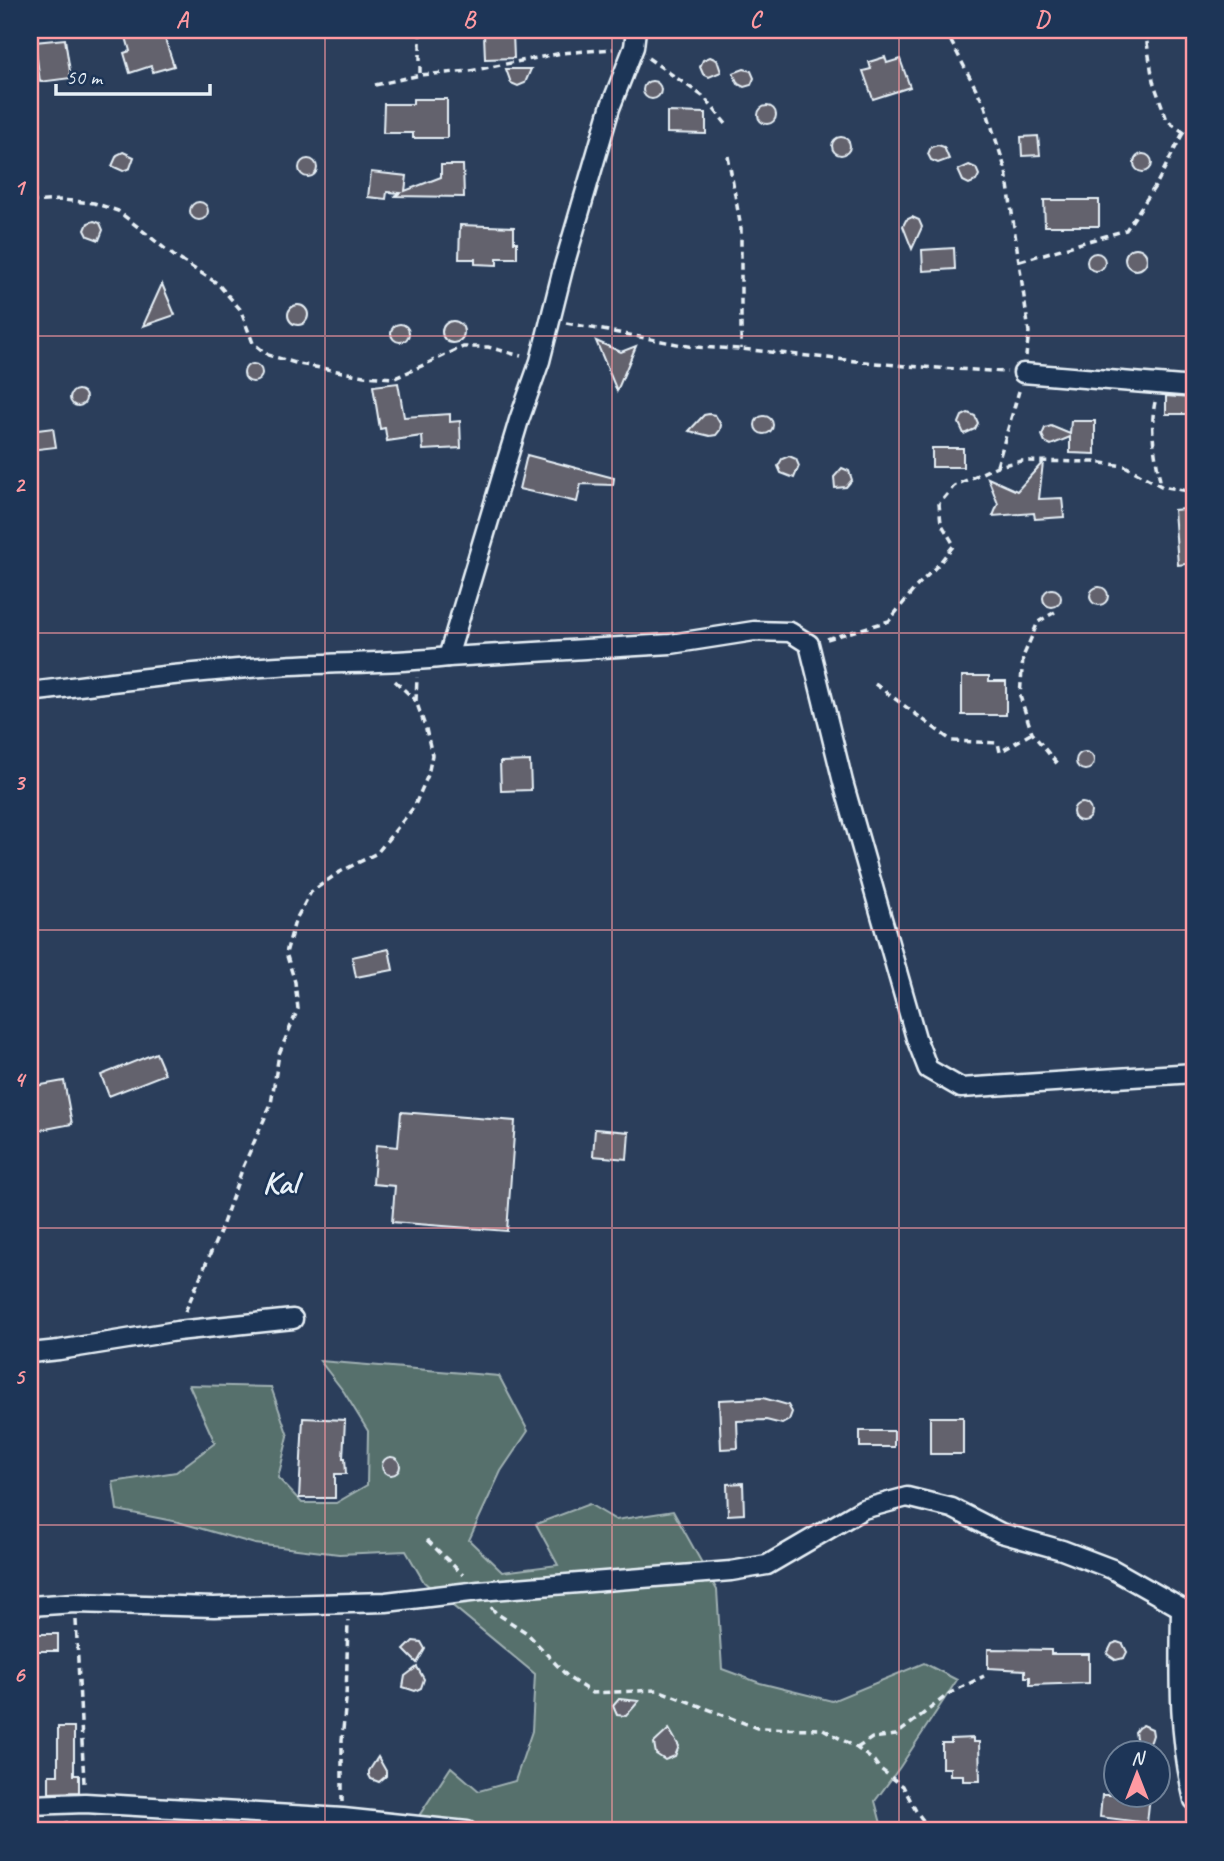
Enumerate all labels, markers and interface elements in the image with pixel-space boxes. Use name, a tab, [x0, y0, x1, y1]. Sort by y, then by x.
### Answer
text: A	[176, 5, 190, 34]
text: B	[463, 5, 477, 34]
text: C	[750, 5, 764, 34]
text: D	[1035, 5, 1051, 34]
scale bar	[56, 52, 210, 96]
text: 50 m	[66, 64, 104, 90]
text: 1	[14, 173, 27, 202]
text: 2	[14, 470, 27, 499]
text: 3	[14, 768, 27, 797]
text: 4	[14, 1065, 27, 1094]
district label: Kal	[263, 1162, 304, 1203]
text: 5	[14, 1362, 26, 1391]
text: 6	[14, 1660, 27, 1689]
north arrow	[1102, 1738, 1172, 1808]
text: N	[1131, 1746, 1146, 1770]

